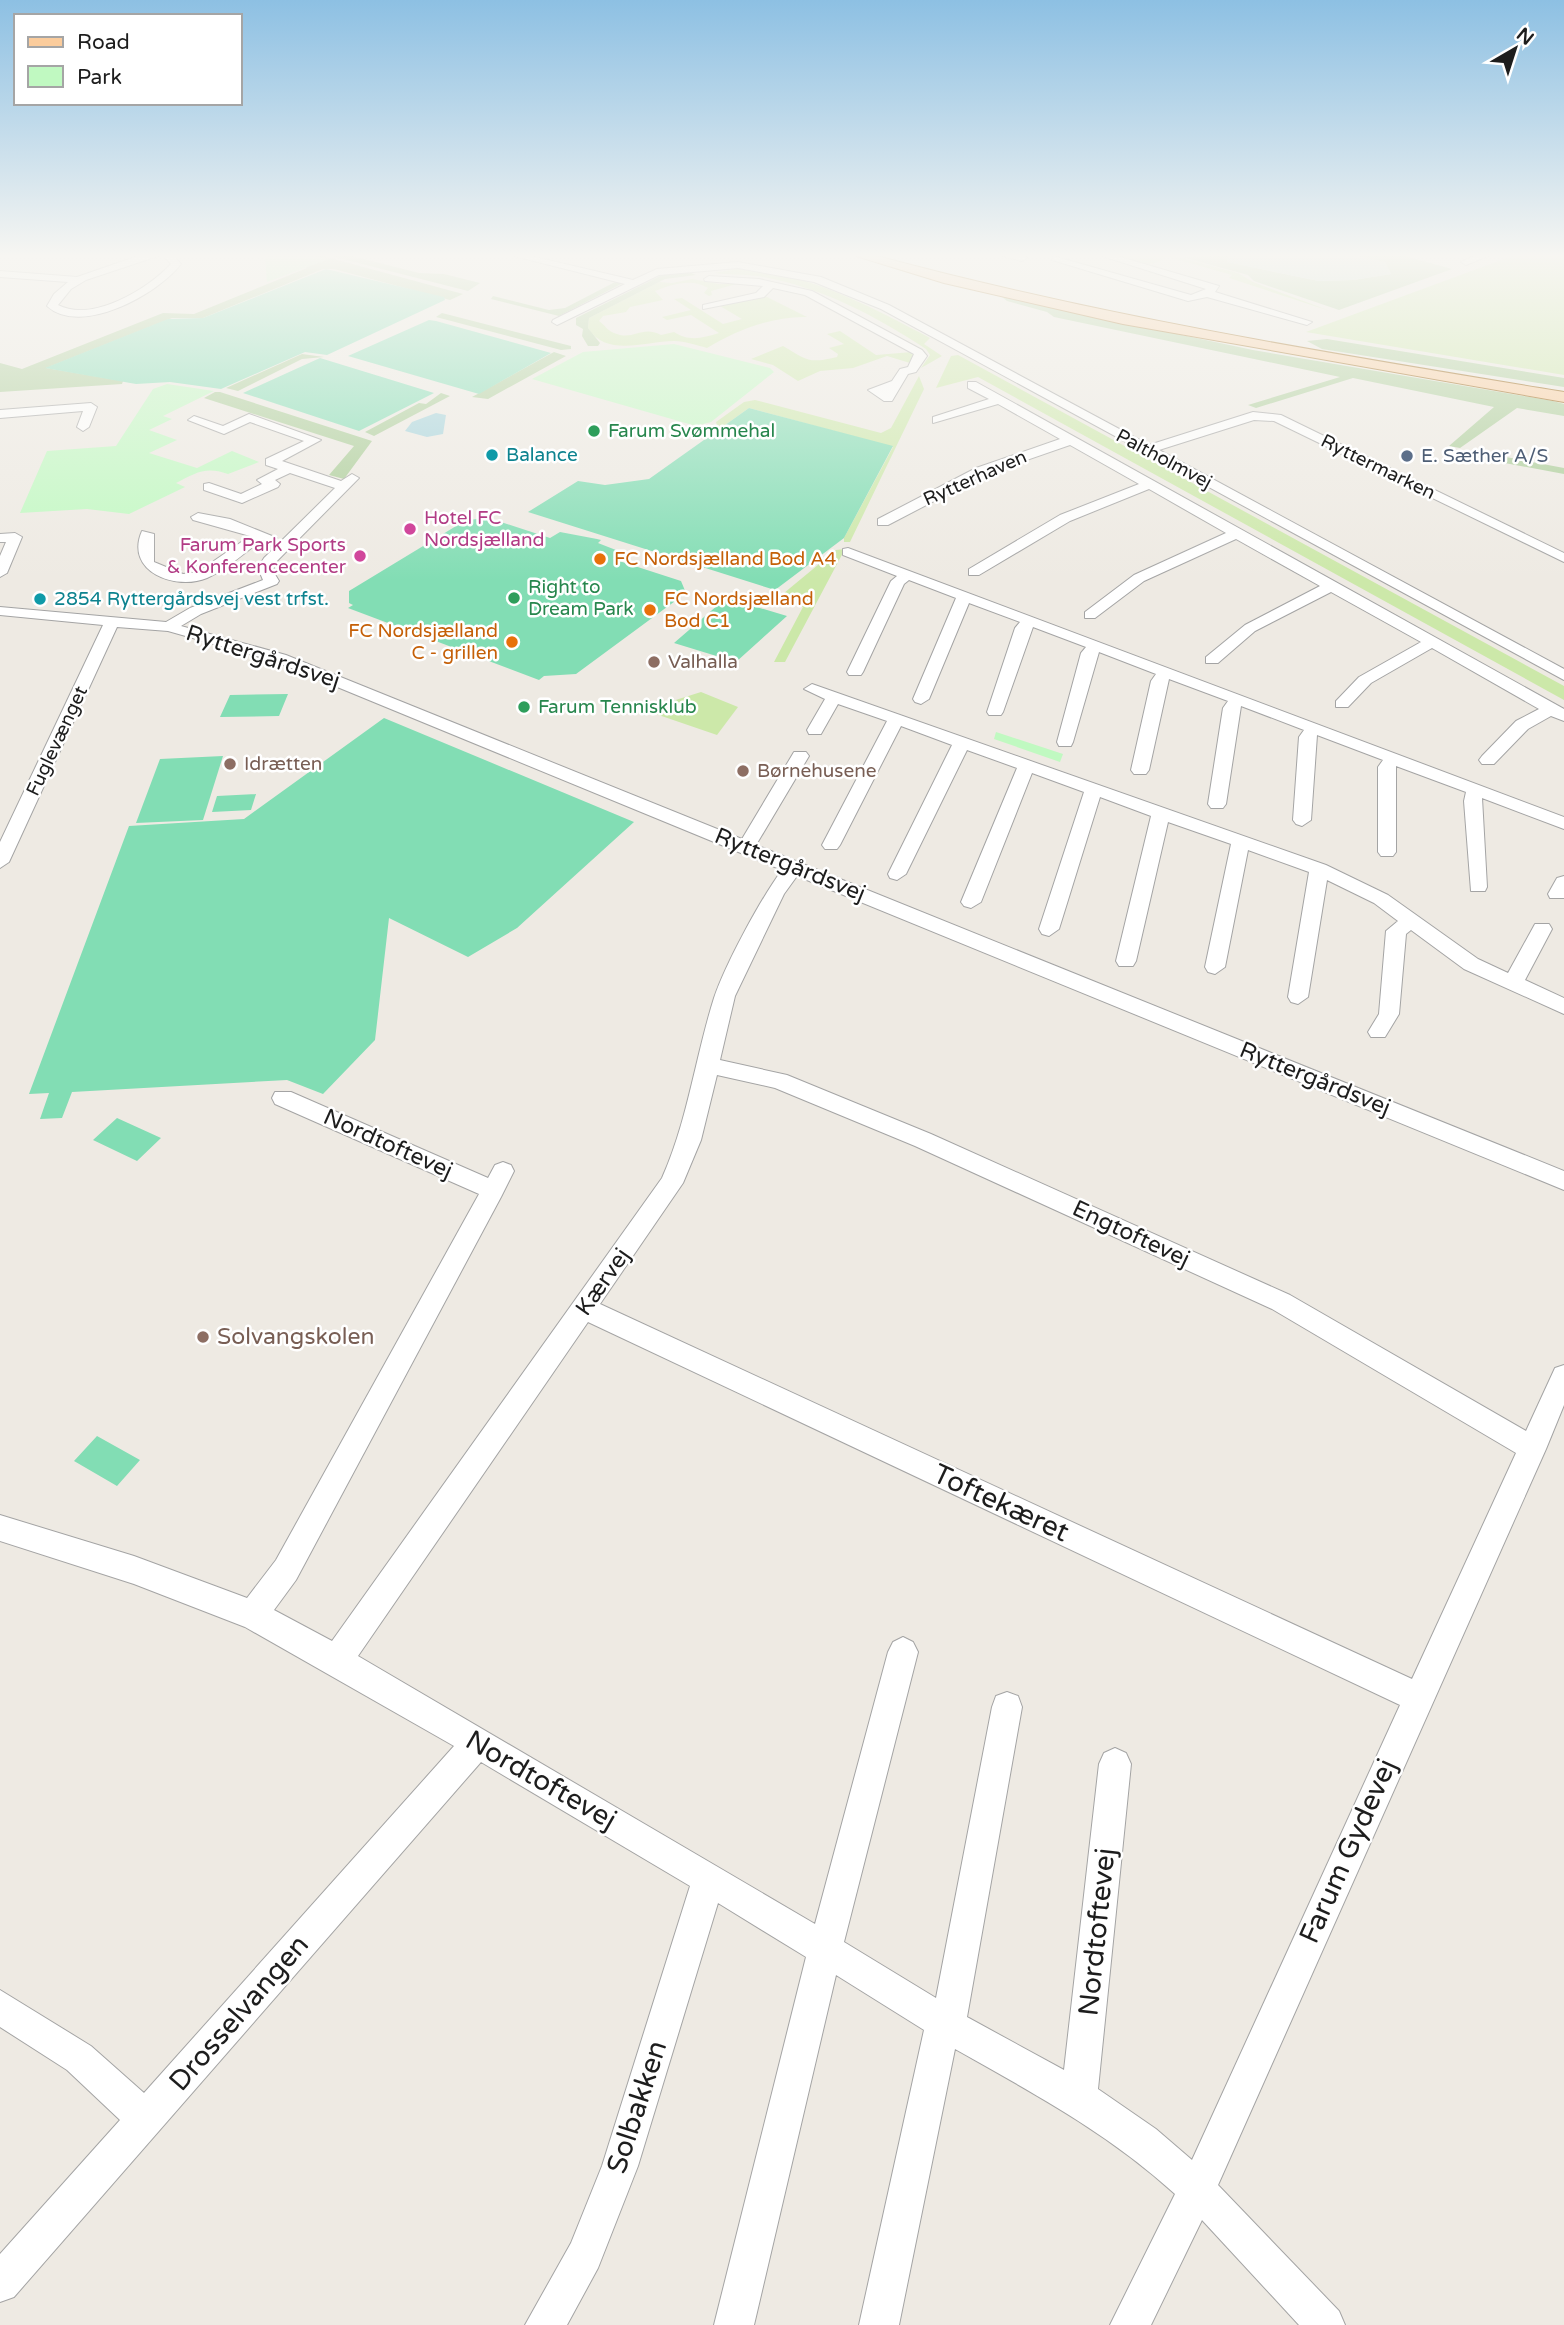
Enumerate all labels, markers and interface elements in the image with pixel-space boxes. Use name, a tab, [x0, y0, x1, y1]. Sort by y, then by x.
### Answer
legend	[14, 14, 242, 105]
north arrow	[1480, 14, 1550, 84]
text: N	[1512, 23, 1538, 50]
text: Road	[77, 30, 130, 55]
text: Park	[77, 65, 122, 90]
place label: Farum Svømmehal	[608, 420, 775, 442]
marker: Farum Svømmehal	[586, 423, 602, 439]
street label: Paltholmvej	[1112, 425, 1216, 493]
street label: Ryttermarken	[1317, 430, 1439, 504]
place label: Balance	[506, 444, 578, 466]
street label: Rytterhaven	[920, 445, 1030, 511]
place label: E. Sæther A/S	[1421, 445, 1548, 467]
marker: Balance	[484, 447, 500, 463]
marker: E. Sæther A/S	[1399, 448, 1415, 464]
place label: Hotel FC Nordsjælland	[424, 507, 544, 551]
marker: Hotel FC Nordsjælland	[402, 521, 418, 537]
place label: Farum Park Sports & Konferencecenter	[167, 534, 347, 578]
marker: Farum Park Sports & Konferencecenter	[352, 548, 368, 564]
place label: FC Nordsjælland Bod A4	[614, 548, 836, 570]
marker: FC Nordsjælland Bod A4	[592, 551, 608, 567]
place label: Right to Dream Park	[528, 576, 634, 620]
place label: 2854 Ryttergårdsvej vest trfst.	[54, 588, 329, 610]
place label: FC Nordsjælland Bod C1	[664, 588, 814, 632]
marker: Right to Dream Park	[506, 590, 522, 606]
marker: 2854 Ryttergårdsvej vest trfst.	[32, 591, 48, 607]
marker: FC Nordsjælland Bod C1	[642, 602, 658, 618]
street label: Ryttergårdsvej	[182, 619, 344, 695]
place label: FC Nordsjælland C - grillen	[348, 620, 498, 664]
marker: FC Nordsjælland C - grillen	[504, 634, 520, 650]
place label: Valhalla	[668, 651, 738, 673]
marker: Valhalla	[646, 654, 662, 670]
street label: Fuglevænget	[22, 683, 92, 799]
place label: Farum Tennisklub	[538, 696, 697, 718]
marker: Farum Tennisklub	[516, 699, 532, 715]
place label: Idrætten	[244, 753, 322, 775]
marker: Idrætten	[222, 756, 238, 772]
place label: Børnehusene	[757, 760, 877, 782]
marker: Børnehusene	[735, 763, 751, 779]
street label: Ryttergårdsvej	[710, 822, 870, 908]
street label: Ryttergårdsvej	[1235, 1036, 1395, 1122]
street label: Nordtoftevej	[319, 1103, 457, 1185]
street label: Engtoftevej	[1068, 1195, 1194, 1273]
street label: Kærvej	[570, 1243, 636, 1321]
place label: Solvangskolen	[217, 1323, 374, 1351]
marker: Solvangskolen	[195, 1329, 211, 1345]
street label: Toftekæret	[928, 1457, 1075, 1549]
street label: Nordtoftevej	[459, 1723, 623, 1837]
street label: Farum Gydevej	[1292, 1753, 1404, 1949]
street label: Nordtoftevej	[1071, 1846, 1123, 2018]
street label: Drosselvangen	[162, 1928, 316, 2098]
street label: Solbakken	[600, 2036, 674, 2178]

